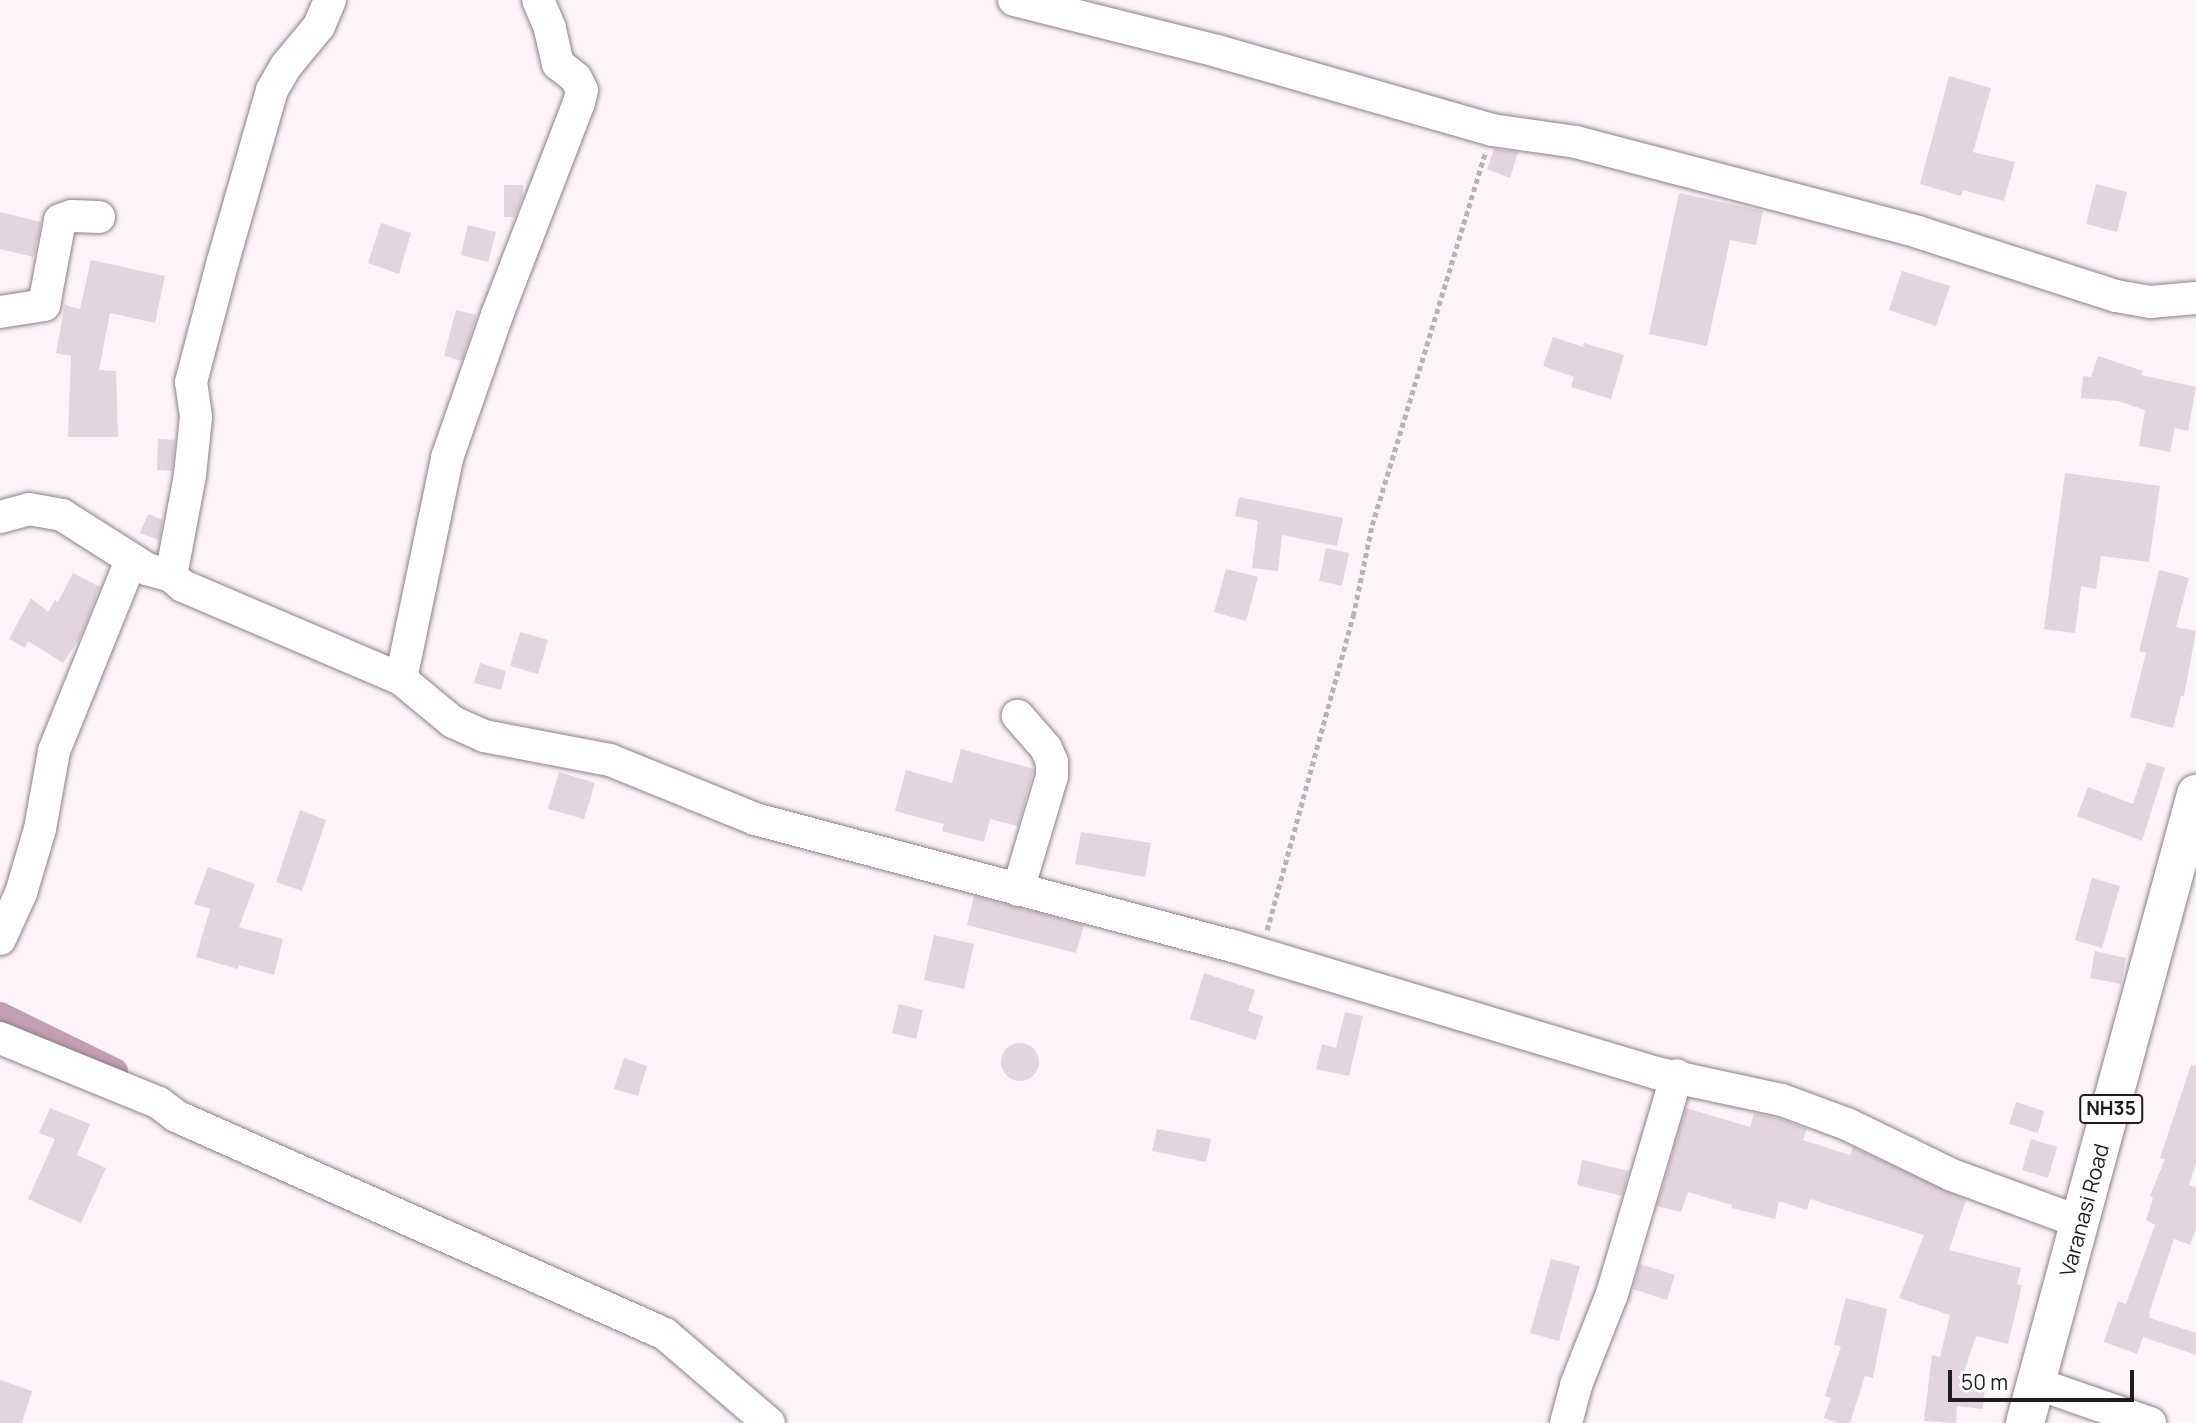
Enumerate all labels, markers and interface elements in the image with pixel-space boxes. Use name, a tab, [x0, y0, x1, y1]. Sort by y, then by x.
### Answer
road number: NH35	[2078, 1093, 2144, 1124]
street label: Varanasi Road	[2054, 1141, 2114, 1279]
scale bar	[1951, 1356, 2136, 1400]
text: 50 m	[1961, 1368, 2008, 1396]

